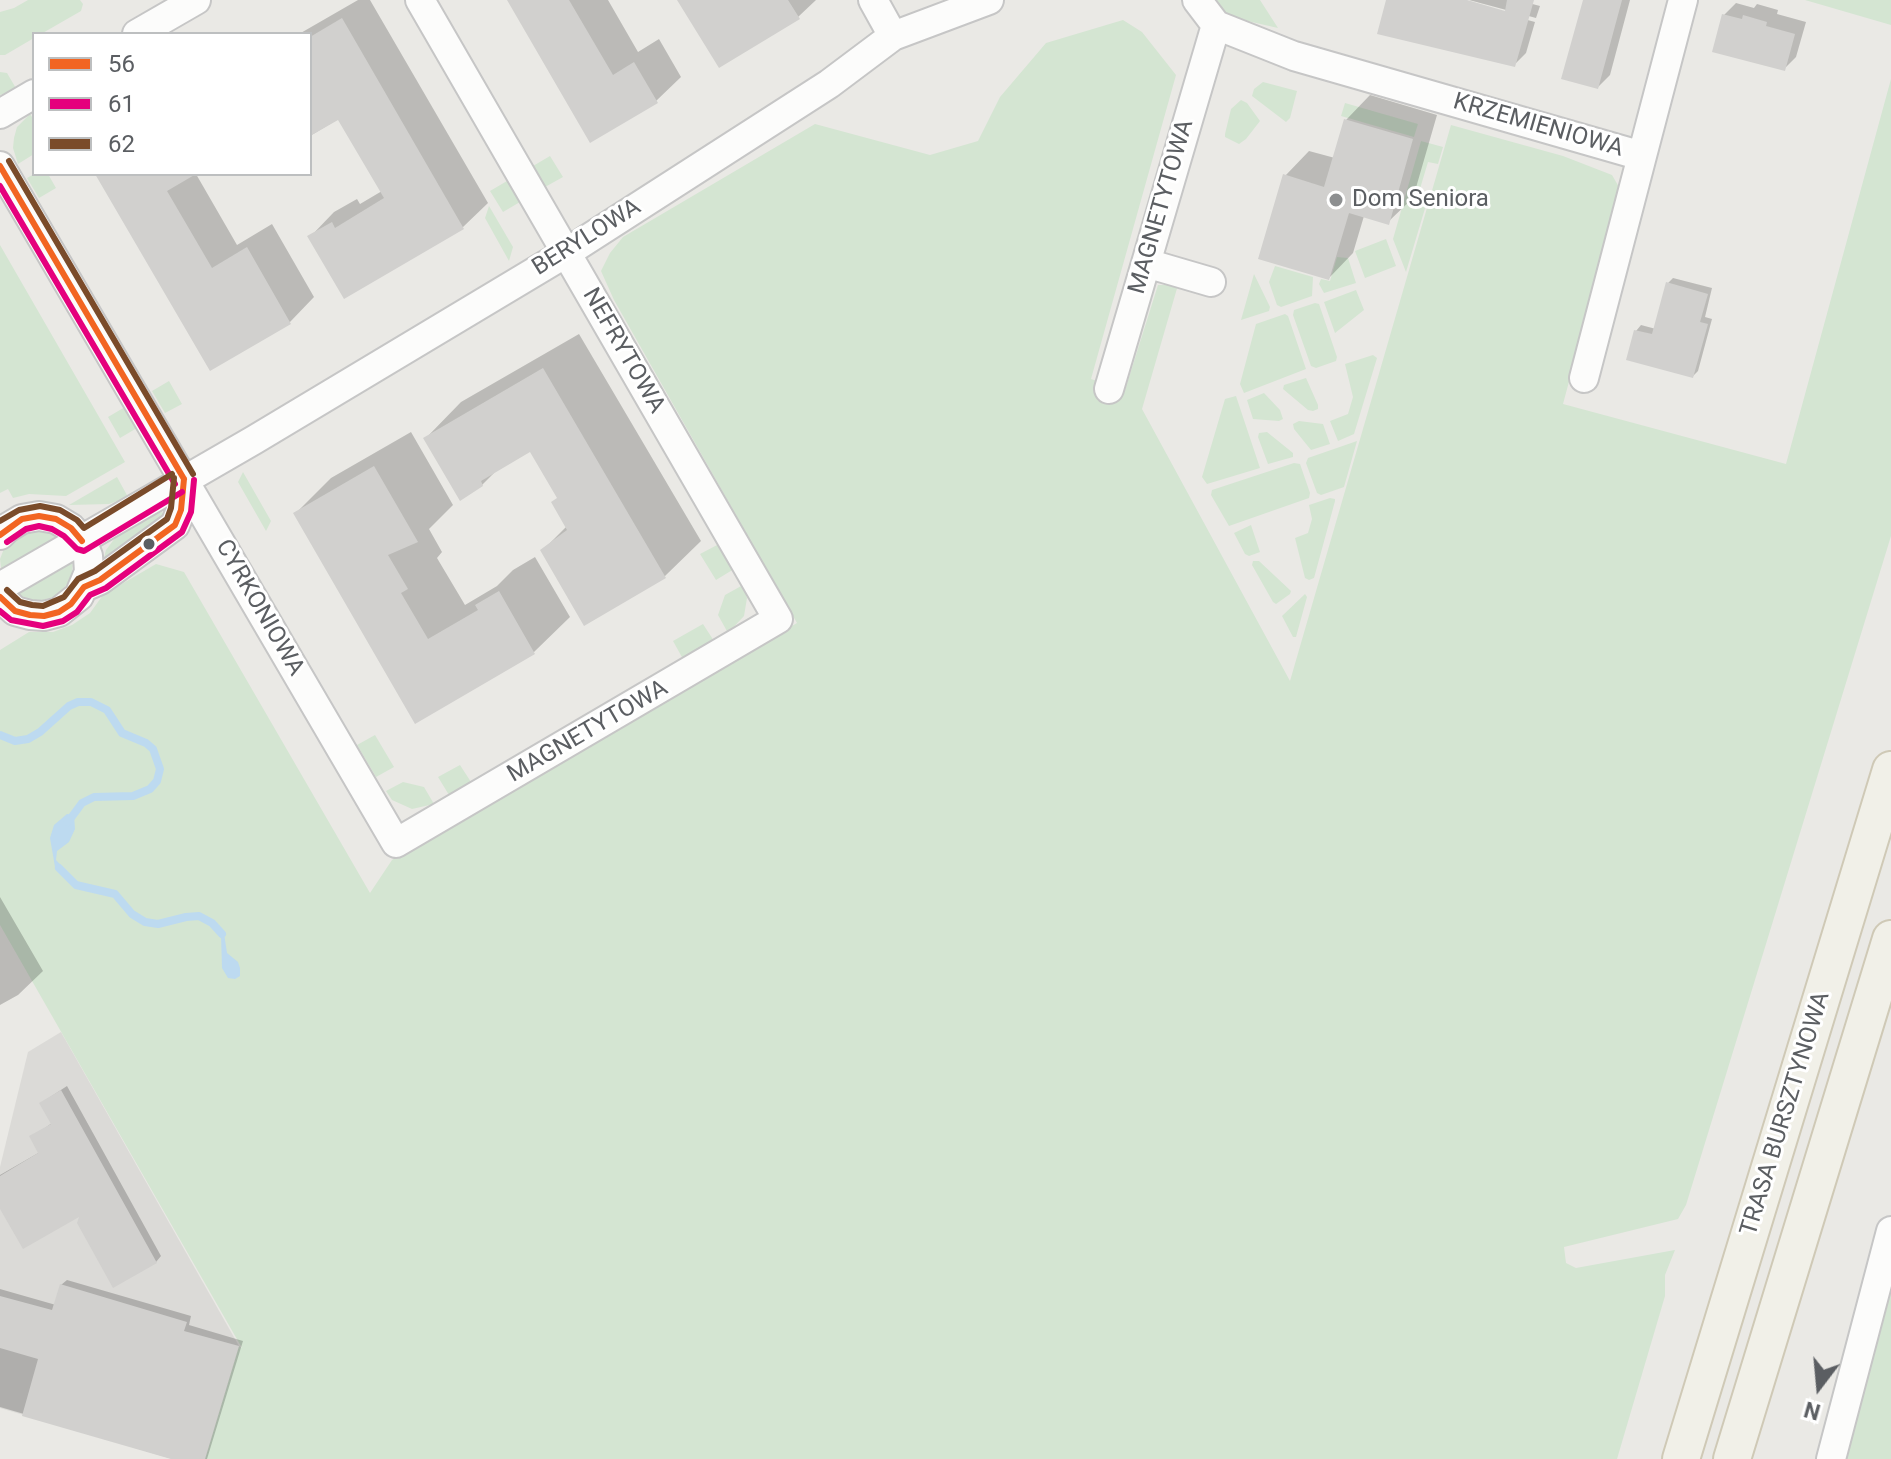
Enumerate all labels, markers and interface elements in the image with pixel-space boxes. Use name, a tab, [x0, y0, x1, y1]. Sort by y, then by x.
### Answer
legend	[32, 32, 312, 176]
text: 56	[108, 50, 135, 78]
street label: KRZEMIENIOWA	[1450, 88, 1626, 164]
text: 61	[108, 90, 135, 118]
street label: MAGNETYTOWA	[1123, 116, 1201, 298]
text: 62	[108, 130, 135, 158]
place label: Dom Seniora	[1352, 186, 1489, 214]
marker: Dom Seniora	[1327, 191, 1345, 209]
street label: BERYLOWA	[527, 193, 647, 283]
street label: NEFRYTOWA	[576, 283, 670, 419]
street label: CYRKONIOWA	[208, 535, 310, 681]
unlabelled marker	[141, 536, 157, 552]
street label: MAGNETYTOWA	[503, 675, 673, 789]
street label: TRASA BURSZTYNOWA	[1735, 989, 1837, 1239]
north arrow	[1779, 1347, 1859, 1427]
text: N	[1801, 1396, 1823, 1425]

